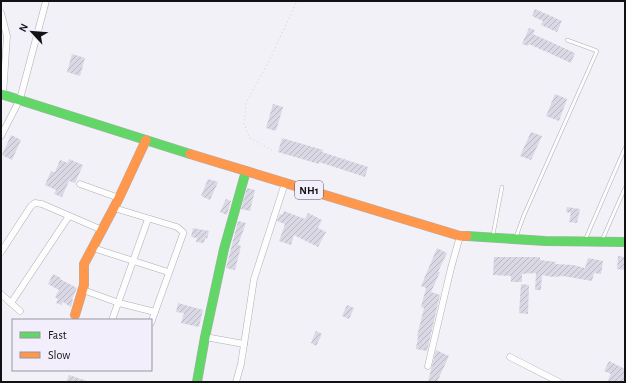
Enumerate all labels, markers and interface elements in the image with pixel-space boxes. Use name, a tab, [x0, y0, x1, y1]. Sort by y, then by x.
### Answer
north arrow	[12, 12, 52, 52]
text: N	[17, 22, 30, 34]
road number: NH1	[295, 181, 323, 199]
legend	[12, 319, 152, 371]
text: Fast	[48, 329, 67, 341]
text: Slow	[48, 349, 70, 361]

